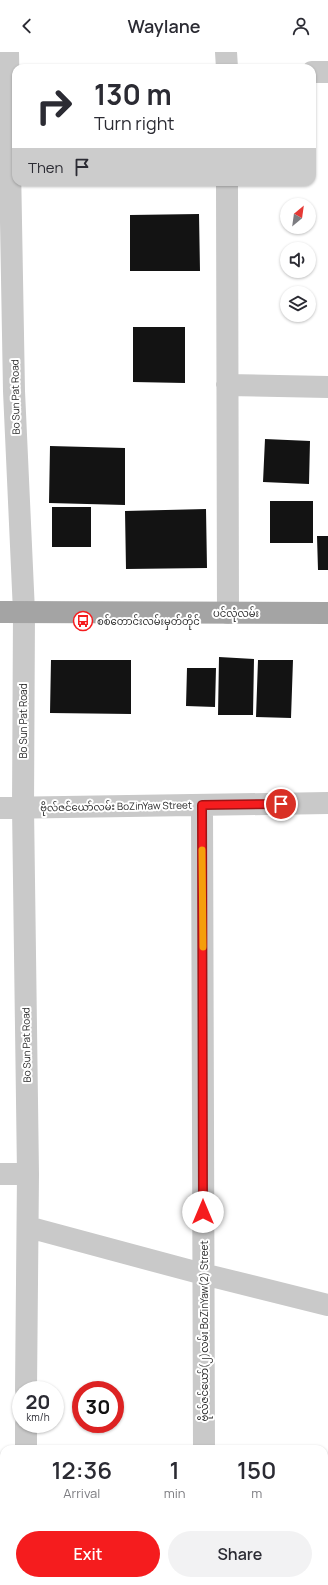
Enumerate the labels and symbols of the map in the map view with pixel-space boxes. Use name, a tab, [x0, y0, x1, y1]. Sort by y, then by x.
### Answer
north arrow	[280, 198, 316, 234]
street label: Bo Sun Pat Road	[7, 359, 23, 435]
street label: ပင်လုံလမ်း	[213, 606, 259, 622]
bus stop icon: စစ်တောင်းလမ်းမှတ်တိုင်	[72, 610, 94, 632]
place label: စစ်တောင်းလမ်းမှတ်တိုင်	[97, 614, 200, 630]
street label: Bo Sun Pat Road	[16, 683, 30, 759]
pin	[264, 787, 298, 821]
street label: ဗိုလ်ဇင်ယော်လမ်း BoZinYaw Street	[40, 798, 192, 816]
street label: Bo Sun Pat Road	[18, 1007, 34, 1083]
position arrow	[182, 1191, 224, 1233]
street label: ဗိုလ်ဇင်ယော်(၂)လမ်း BoZinYaw(2) Street	[197, 1241, 213, 1421]
speed limit sign: 30	[72, 1381, 124, 1433]

